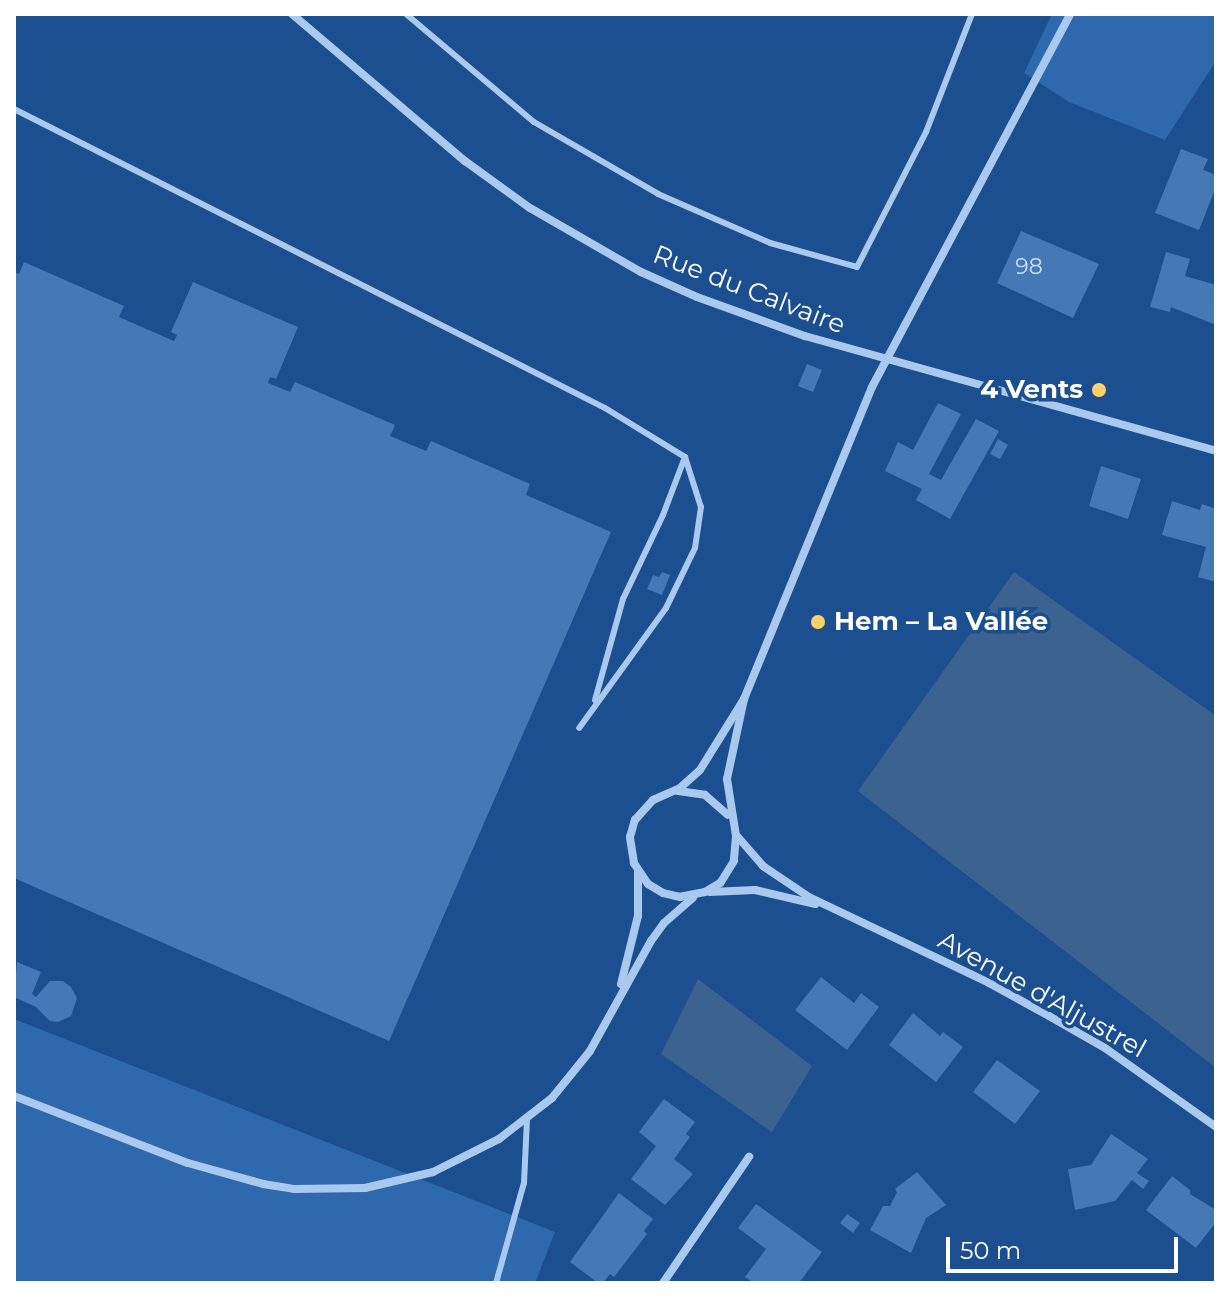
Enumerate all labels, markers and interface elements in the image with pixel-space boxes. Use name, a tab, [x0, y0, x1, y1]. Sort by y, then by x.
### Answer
street label: Rue du Calvaire	[649, 239, 849, 341]
house number: 98	[1015, 254, 1043, 280]
place label: 4 Vents	[980, 374, 1083, 406]
marker: 4 Vents	[1090, 381, 1108, 399]
place label: Hem – La Vallée	[834, 606, 1048, 638]
marker: Hem – La Vallée	[809, 613, 827, 631]
street label: Avenue d'Aljustrel	[933, 925, 1151, 1065]
scale bar	[950, 1221, 1182, 1271]
text: 50 m	[960, 1236, 1021, 1265]

